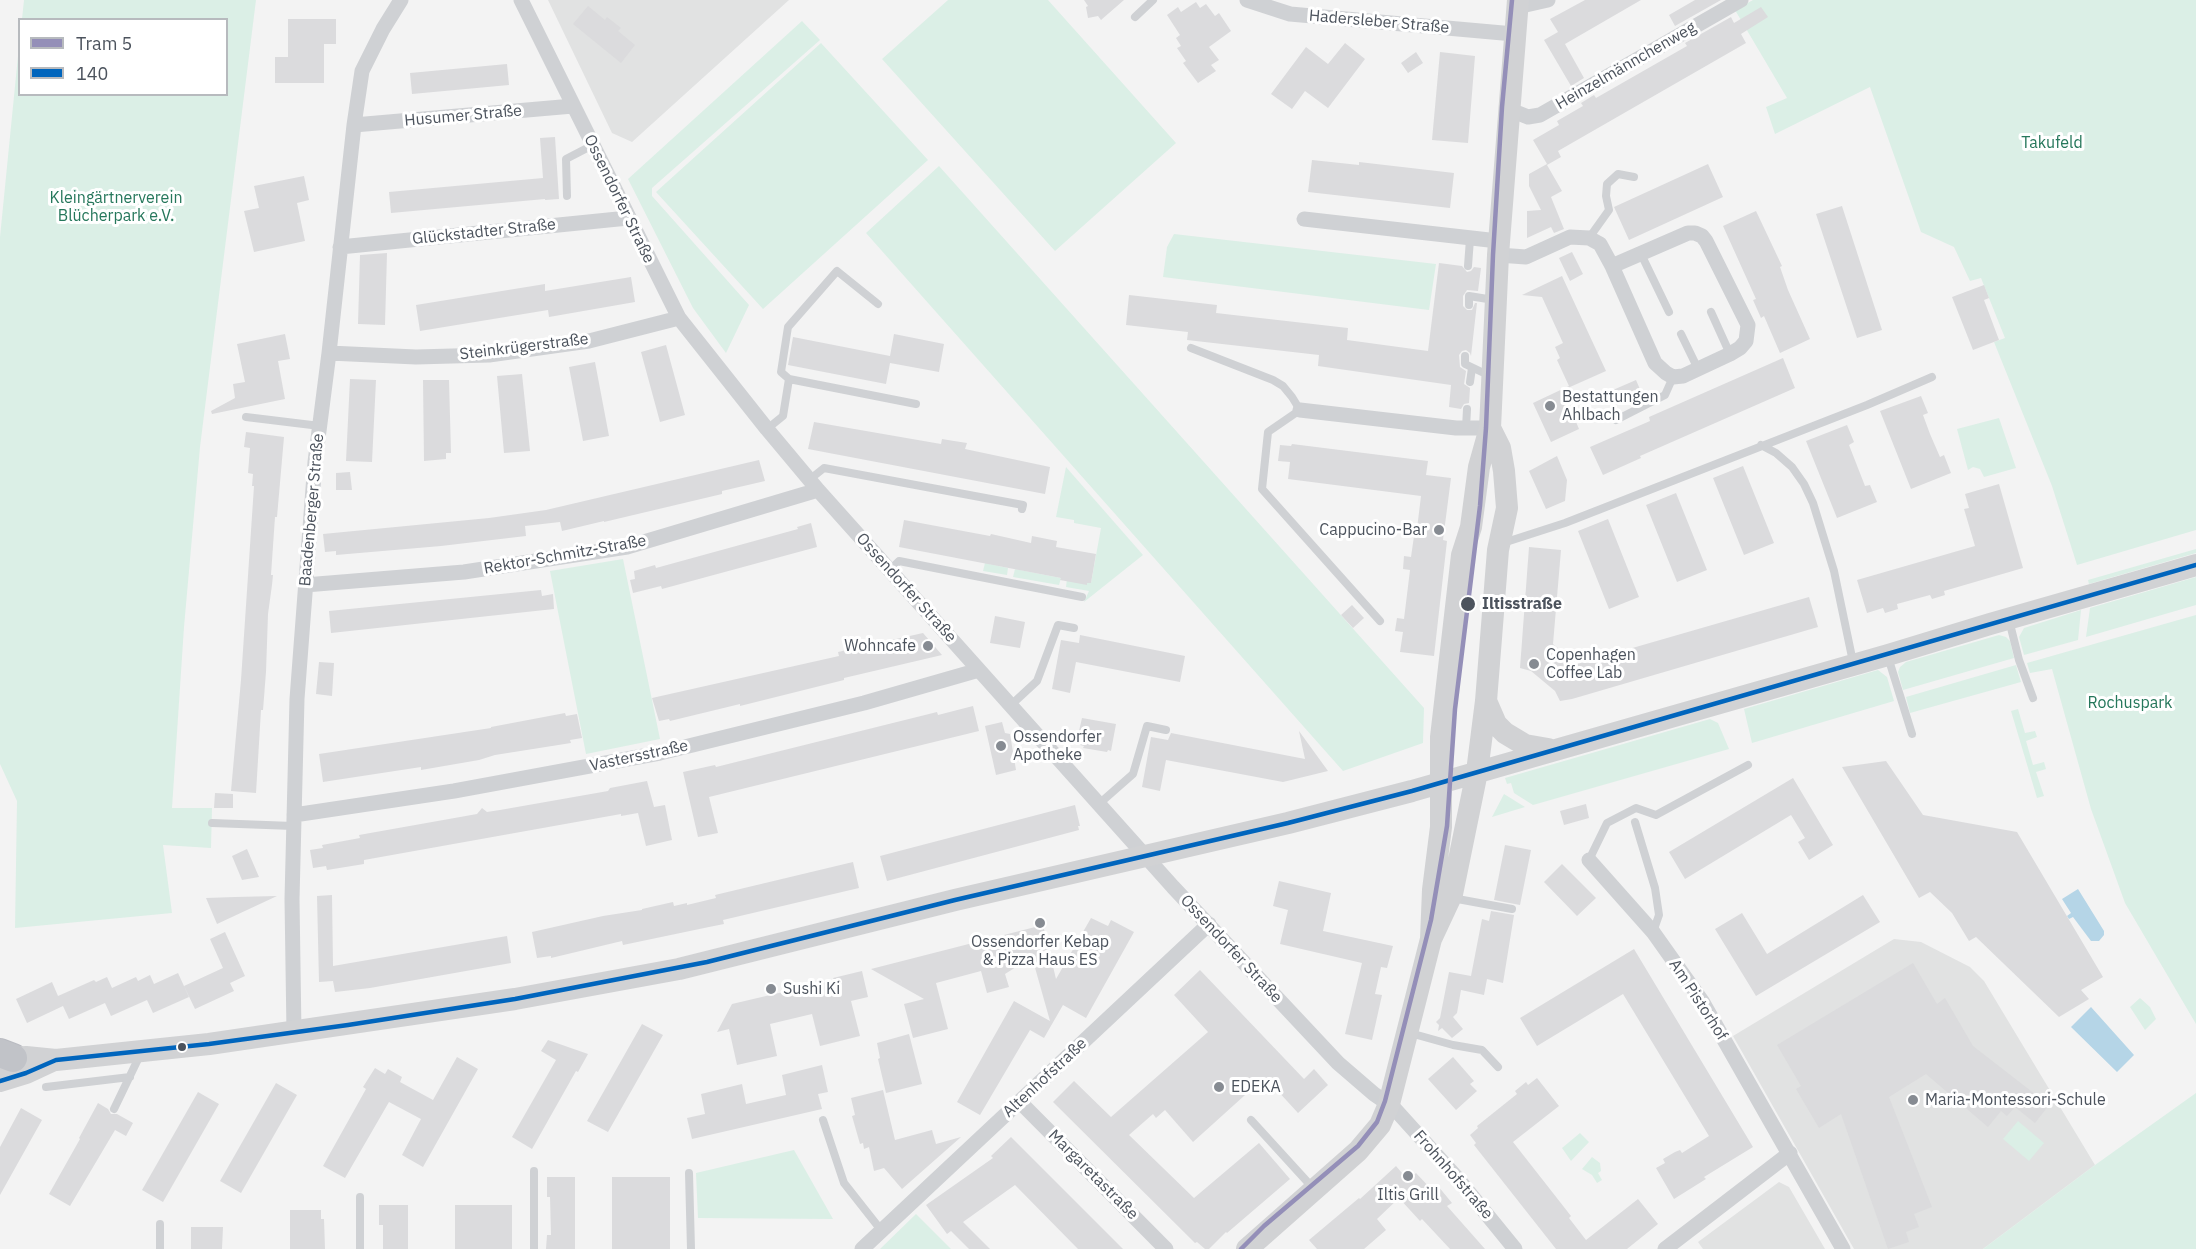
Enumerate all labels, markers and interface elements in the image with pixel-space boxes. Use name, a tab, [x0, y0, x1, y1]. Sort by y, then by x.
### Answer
street label: Hadersleber Straße	[1308, 6, 1450, 38]
legend	[18, 18, 228, 96]
street label: Heinzelmännchenweg	[1553, 18, 1699, 114]
text: Tram 5	[76, 32, 132, 55]
text: 140	[76, 62, 108, 85]
street label: Husumer Straße	[403, 101, 523, 131]
street label: Ossendorfer Straße	[580, 132, 658, 266]
park label: Takufeld	[2021, 133, 2083, 153]
park label: Kleingärtnerverein Blücherpark e.V.	[50, 188, 182, 226]
street label: Glückstadter Straße	[411, 215, 557, 249]
street label: Steinkrügerstraße	[458, 330, 590, 364]
place label: Bestattungen Ahlbach	[1562, 387, 1659, 425]
marker: Bestattungen Ahlbach	[1543, 399, 1557, 413]
street label: Baadenberger Straße	[296, 433, 328, 587]
place label: Cappucino-Bar	[1319, 520, 1427, 540]
marker: Cappucino-Bar	[1432, 523, 1446, 537]
street label: Ossendorfer Straße	[852, 529, 960, 647]
street label: Rektor-Schmitz-Straße	[482, 531, 648, 579]
place label: Iltisstraße	[1482, 594, 1562, 614]
marker: Iltisstraße	[1459, 595, 1477, 613]
place label: Wohncafe	[844, 636, 916, 656]
marker: Wohncafe	[921, 639, 935, 653]
place label: Copenhagen Coffee Lab	[1546, 645, 1636, 683]
marker: Copenhagen Coffee Lab	[1527, 657, 1541, 671]
park label: Rochuspark	[2087, 693, 2173, 713]
place label: Ossendorfer Apotheke	[1013, 727, 1102, 765]
street label: Vastersstraße	[588, 736, 690, 776]
marker: Ossendorfer Apotheke	[994, 739, 1008, 753]
street label: Ossendorfer Straße	[1176, 891, 1286, 1007]
marker: Ossendorfer Kebap & Pizza Haus ES	[1033, 916, 1047, 930]
place label: Ossendorfer Kebap & Pizza Haus ES	[971, 932, 1109, 970]
street label: Am Pistorhof	[1665, 956, 1731, 1044]
place label: Sushi Ki	[783, 979, 840, 999]
marker: Sushi Ki	[764, 982, 778, 996]
street label: Altenhofstraße	[999, 1034, 1091, 1122]
unlabelled marker	[176, 1041, 188, 1053]
place label: EDEKA	[1231, 1077, 1281, 1097]
marker: EDEKA	[1212, 1080, 1226, 1094]
place label: Maria-Montessori-Schule	[1925, 1090, 2106, 1110]
marker: Maria-Montessori-Schule	[1906, 1093, 1920, 1107]
street label: Margaretastraße	[1044, 1126, 1142, 1224]
street label: Frohnhofstraße	[1409, 1127, 1497, 1223]
marker: Iltis Grill	[1401, 1169, 1415, 1183]
place label: Iltis Grill	[1377, 1185, 1439, 1205]

